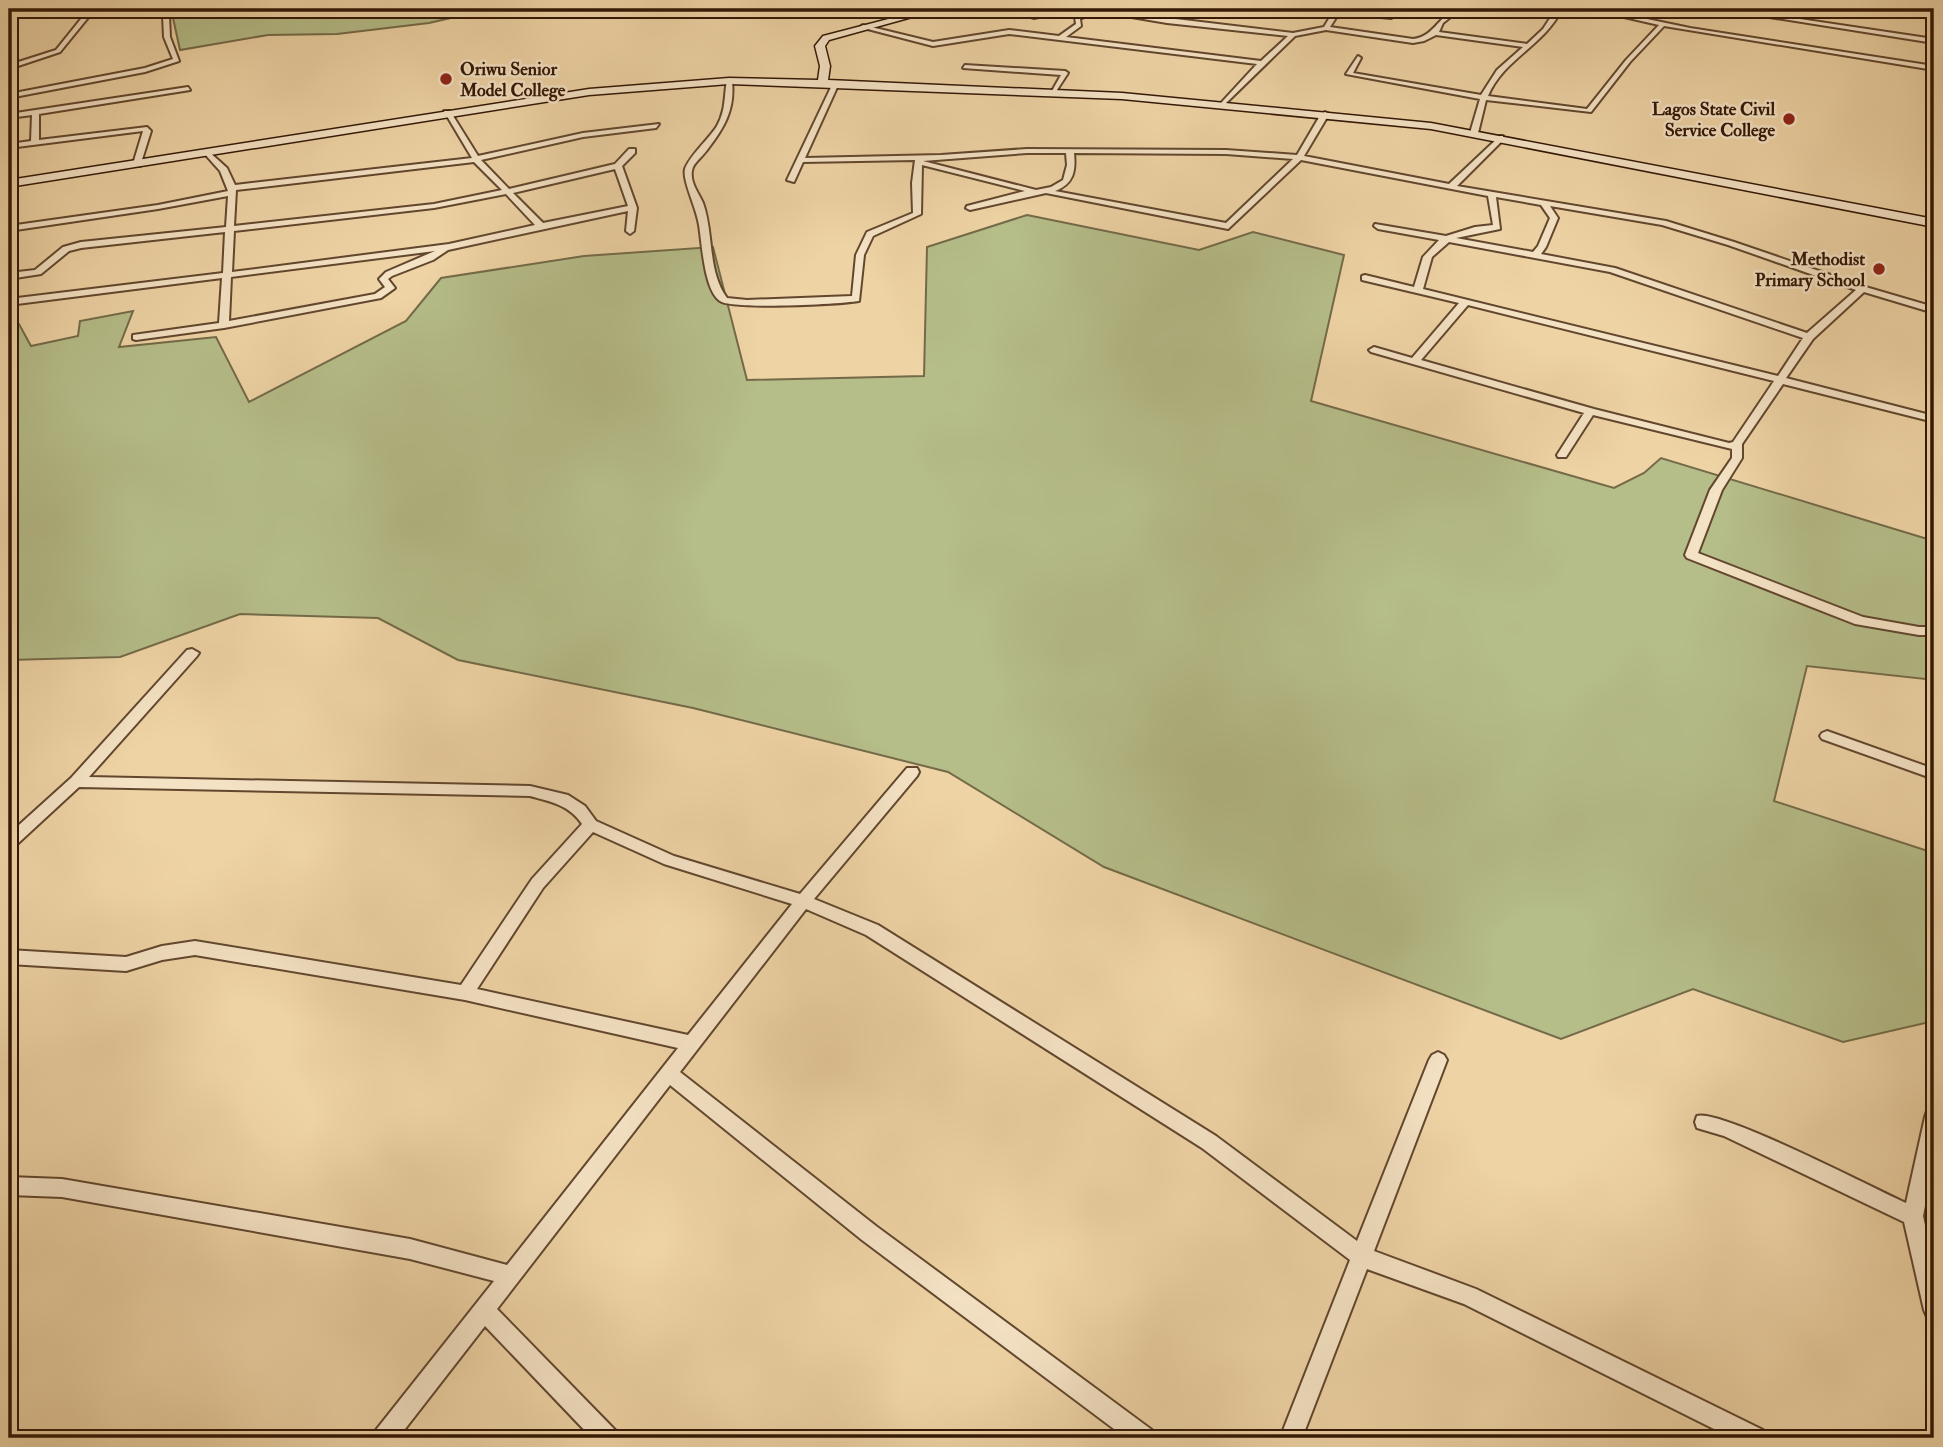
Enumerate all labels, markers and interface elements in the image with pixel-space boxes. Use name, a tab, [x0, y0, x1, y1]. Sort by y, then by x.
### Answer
place label: Oriwu Senior Model College	[459, 58, 566, 102]
marker: Oriwu Senior Model College	[438, 71, 454, 87]
place label: Lagos State Civil Service College	[1652, 98, 1775, 142]
marker: Lagos State Civil Service College	[1781, 111, 1797, 127]
place label: Methodist Primary School	[1755, 248, 1865, 292]
marker: Methodist Primary School	[1871, 261, 1887, 277]

